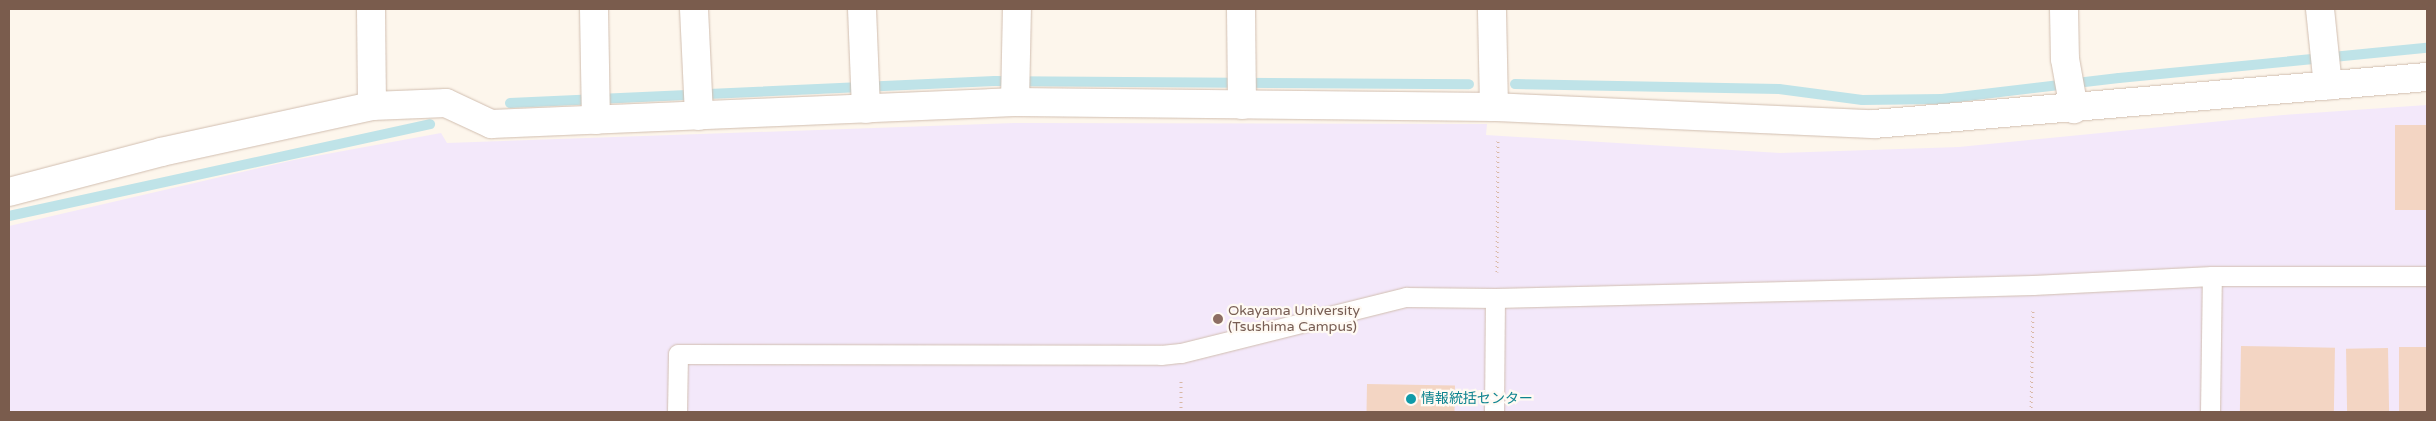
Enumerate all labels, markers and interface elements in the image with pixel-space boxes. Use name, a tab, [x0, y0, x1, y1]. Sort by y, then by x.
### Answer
place label: Okayama University (Tsushima Campus)	[1228, 303, 1360, 336]
marker: Okayama University (Tsushima Campus)	[1212, 313, 1224, 325]
place label: 情報統括センター	[1421, 391, 1533, 407]
marker: 情報統括センター	[1405, 393, 1417, 405]

